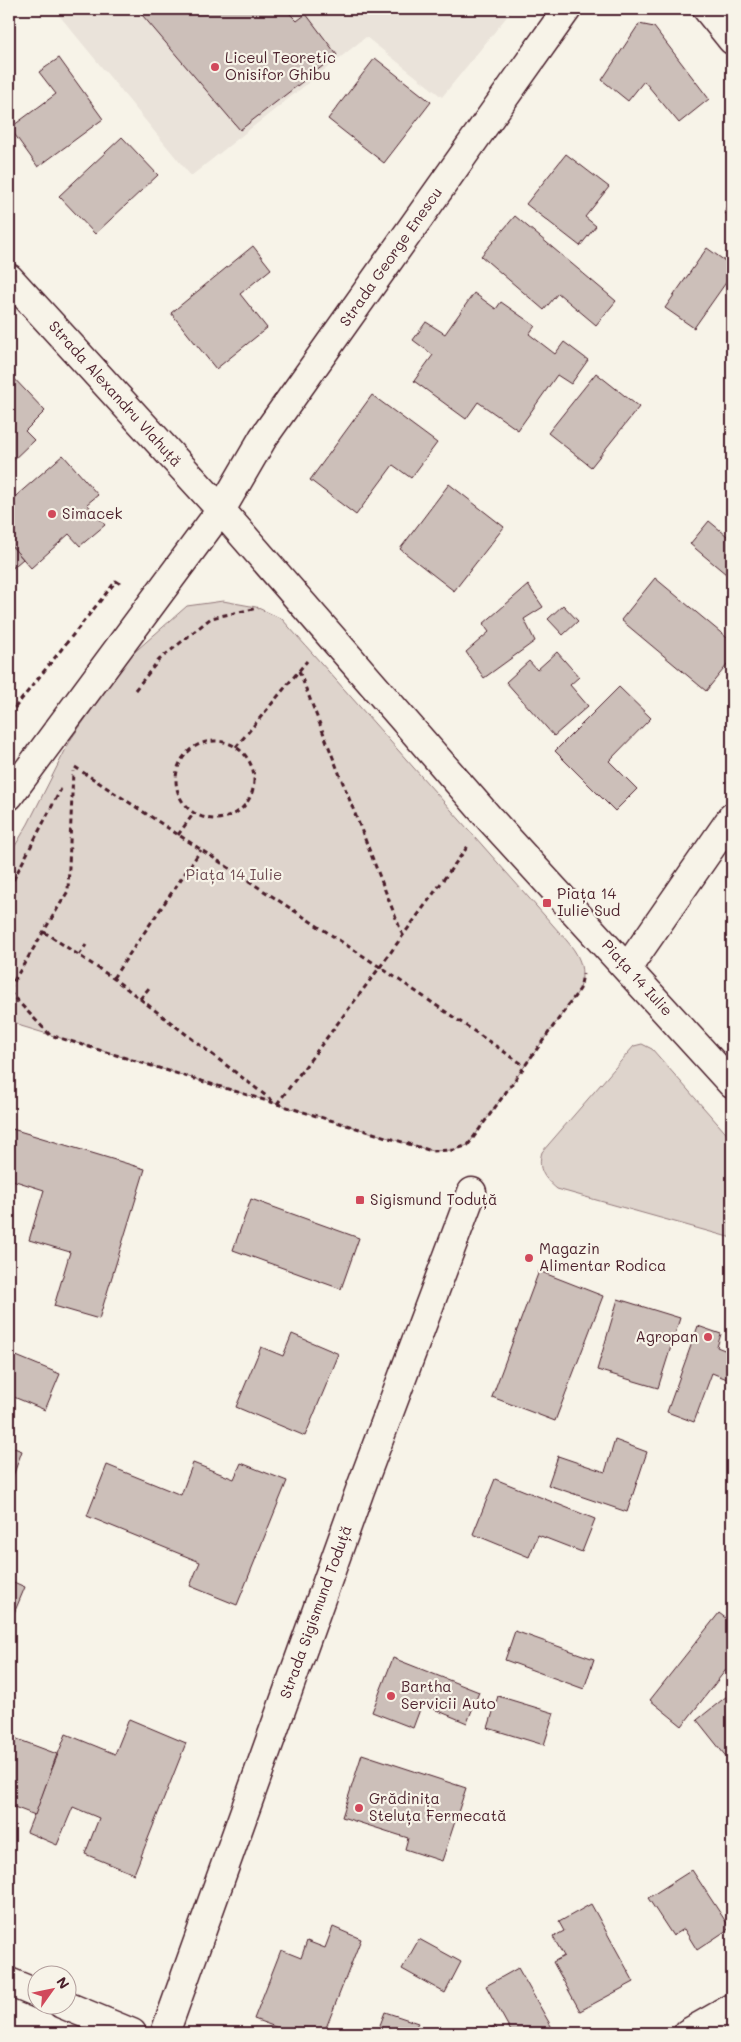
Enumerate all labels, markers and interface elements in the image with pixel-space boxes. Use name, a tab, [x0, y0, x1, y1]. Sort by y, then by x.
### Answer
place label: Liceul Teoretic Onisifor Ghibu	[225, 47, 336, 84]
marker: Liceul Teoretic Onisifor Ghibu	[209, 61, 221, 73]
street label: Strada George Enescu	[334, 183, 446, 330]
street label: Strada Alexandru Vlahuță	[44, 316, 187, 471]
place label: Simacek	[62, 503, 122, 523]
marker: Simacek	[46, 508, 58, 520]
park label: Piața 14 Iulie	[186, 864, 282, 885]
place label: Piața 14 Iulie Sud	[557, 883, 620, 920]
marker: Piața 14 Iulie Sud	[541, 897, 553, 909]
street label: Piața 14 Iulie	[597, 935, 677, 1021]
place label: Sigismund Toduță	[370, 1189, 497, 1210]
marker: Sigismund Toduță	[354, 1194, 366, 1206]
place label: Magazin Alimentar Rodica	[539, 1238, 666, 1275]
marker: Magazin Alimentar Rodica	[523, 1252, 535, 1264]
place label: Agropan	[636, 1326, 698, 1346]
marker: Agropan	[702, 1331, 714, 1343]
street label: Strada Sigismund Toduță	[274, 1522, 357, 1701]
place label: Bartha Servicii Auto	[401, 1676, 496, 1713]
marker: Bartha Servicii Auto	[385, 1690, 397, 1702]
place label: Grădinița Steluța Fermecată	[369, 1788, 507, 1826]
marker: Grădinița Steluța Fermecată	[353, 1802, 365, 1814]
north arrow	[28, 1964, 78, 2014]
text: N	[52, 1973, 74, 1992]

